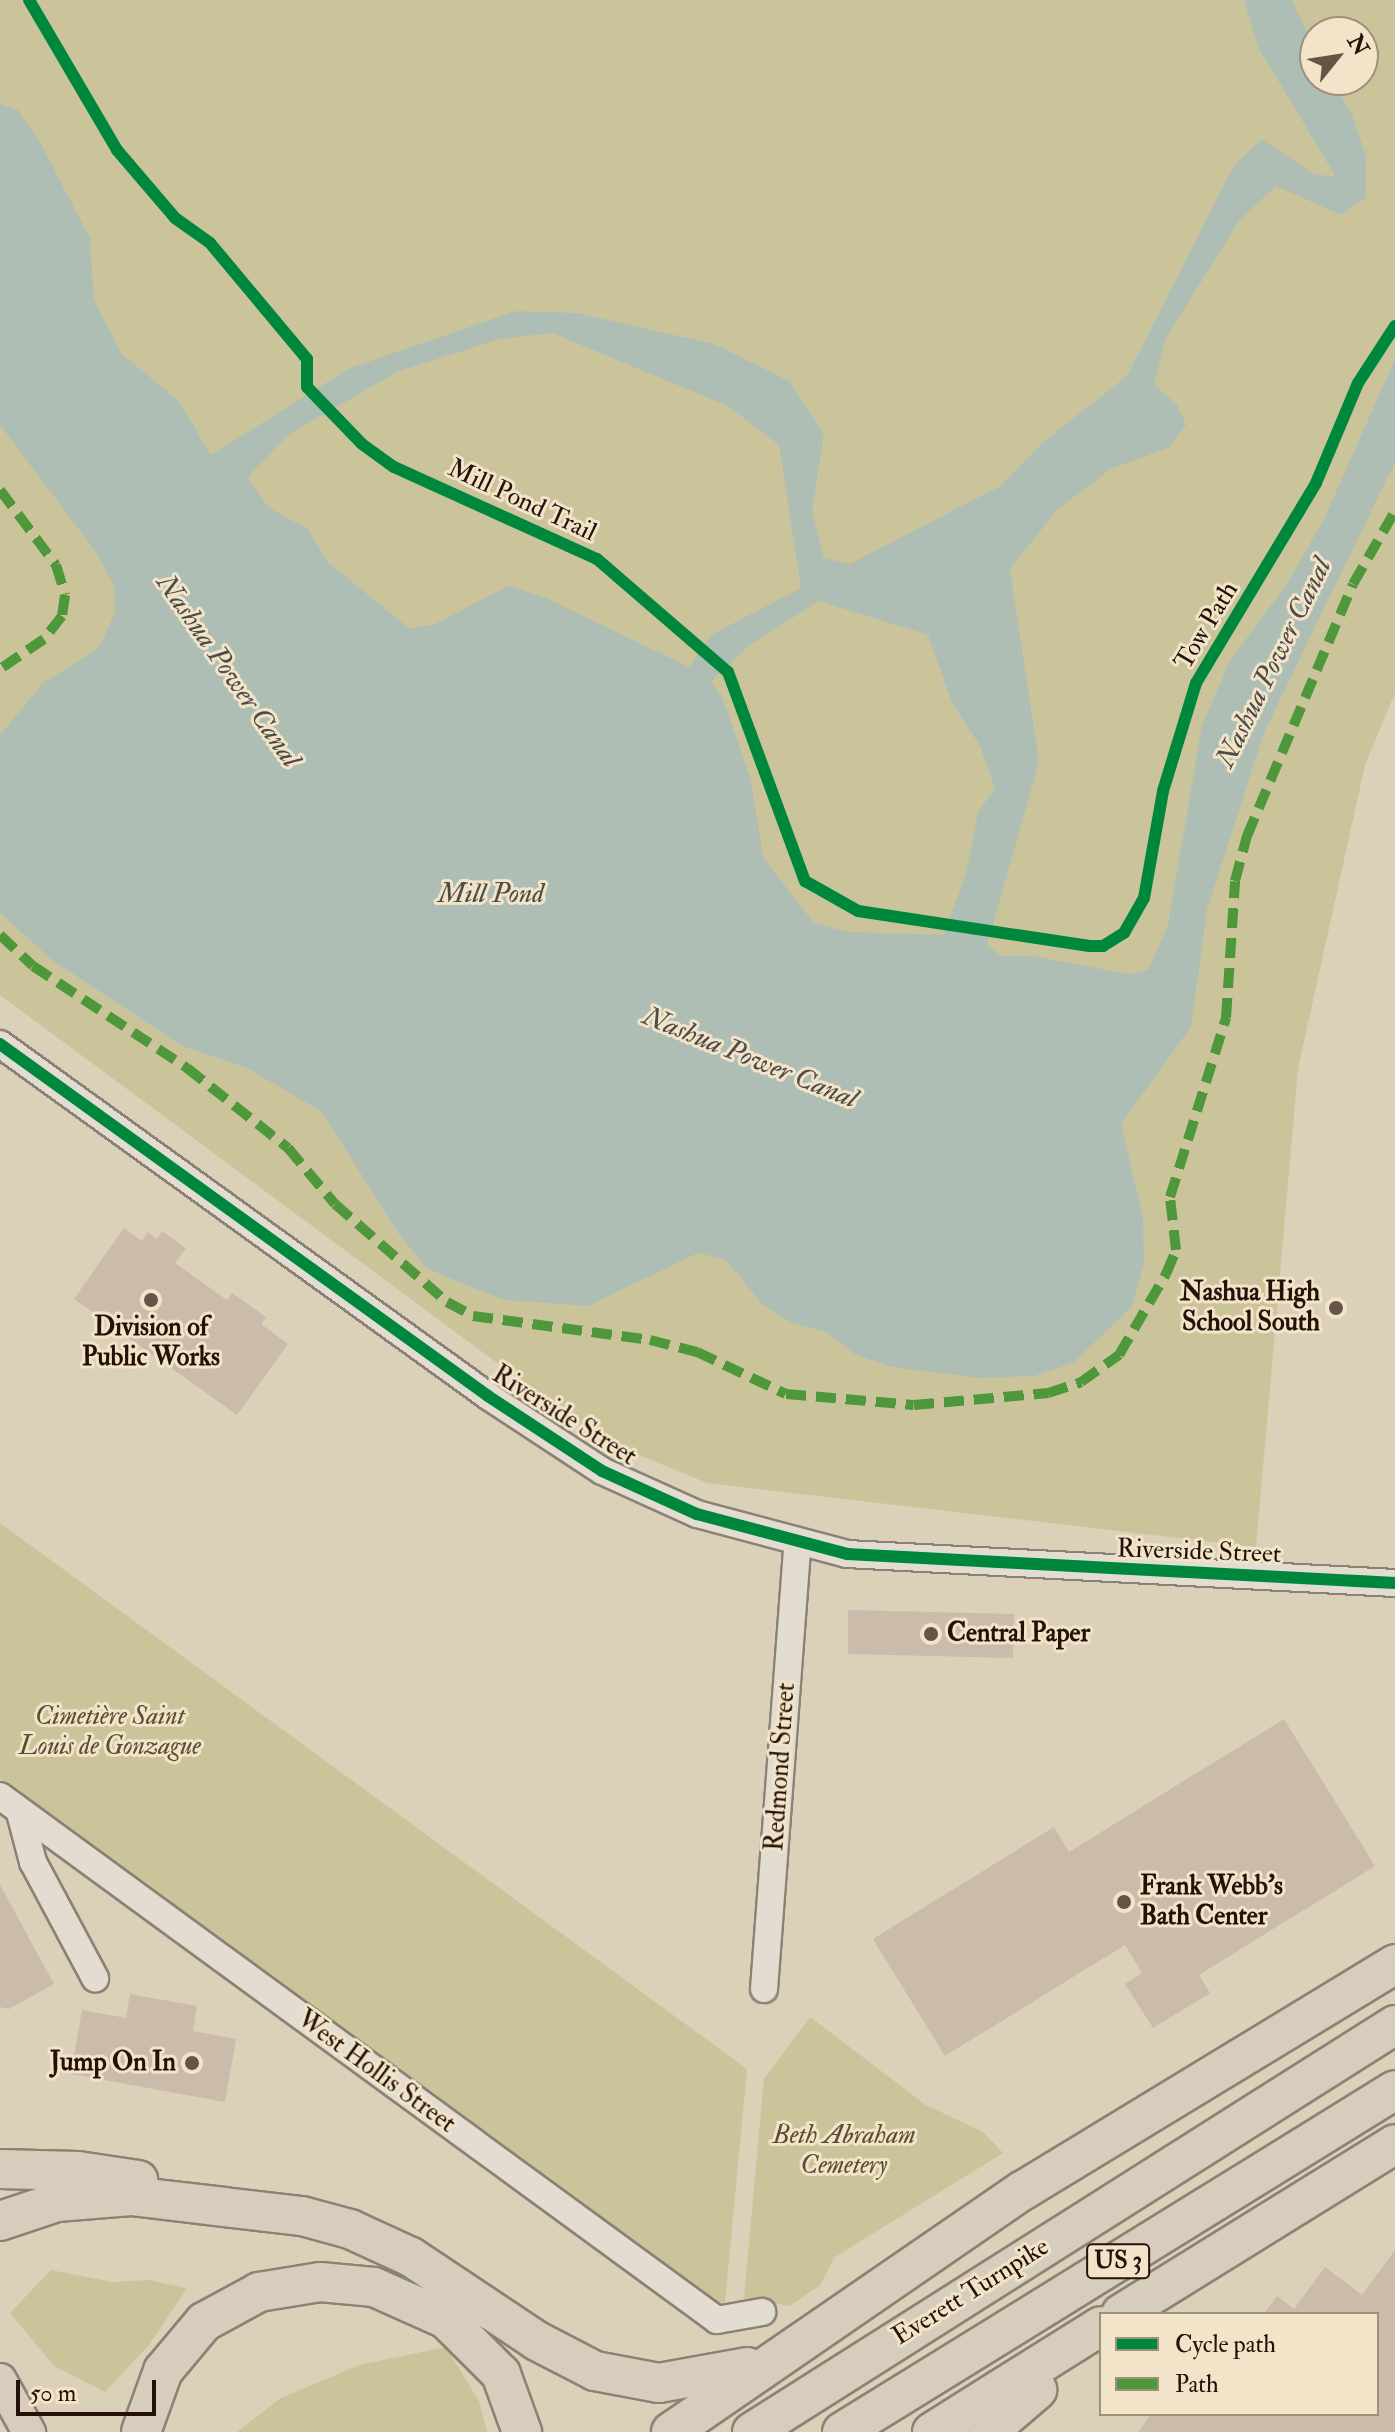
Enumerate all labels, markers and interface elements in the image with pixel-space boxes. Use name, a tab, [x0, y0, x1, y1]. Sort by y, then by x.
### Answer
north arrow	[1299, 16, 1379, 96]
text: N	[1341, 29, 1375, 61]
street label: Mill Pond Trail	[443, 453, 601, 549]
water label: Nashua Power Canal	[1209, 553, 1339, 773]
water label: Nashua Power Canal	[149, 568, 307, 774]
street label: Tow Path	[1169, 576, 1245, 676]
water label: Mill Pond	[438, 877, 544, 911]
water label: Nashua Power Canal	[638, 1000, 862, 1116]
place label: Nashua High School South	[1180, 1277, 1320, 1338]
marker: Division of Public Works	[142, 1291, 160, 1309]
marker: Nashua High School South	[1327, 1299, 1345, 1317]
place label: Division of Public Works	[82, 1312, 220, 1374]
street label: Riverside Street	[486, 1359, 642, 1473]
street label: Riverside Street	[1116, 1534, 1282, 1570]
place label: Central Paper	[947, 1618, 1090, 1650]
marker: Central Paper	[922, 1625, 940, 1643]
street label: Redmond Street	[760, 1682, 802, 1852]
park label: Cimetière Saint Louis de Gonzague	[19, 1701, 201, 1762]
place label: Frank Webb's Bath Center	[1140, 1871, 1283, 1932]
marker: Frank Webb's Bath Center	[1115, 1893, 1133, 1911]
street label: West Hollis Street	[291, 2004, 461, 2140]
place label: Jump On In	[50, 2047, 176, 2079]
marker: Jump On In	[183, 2054, 201, 2072]
park label: Beth Abraham Cemetery	[772, 2120, 916, 2182]
street label: Everett Turnpike	[887, 2231, 1055, 2353]
road number: US 3	[1086, 2241, 1150, 2281]
legend	[1099, 2312, 1379, 2416]
text: Cycle path	[1175, 2329, 1276, 2360]
scale bar	[20, 2364, 160, 2414]
text: Path	[1175, 2369, 1219, 2400]
text: 50 m	[30, 2378, 76, 2409]

